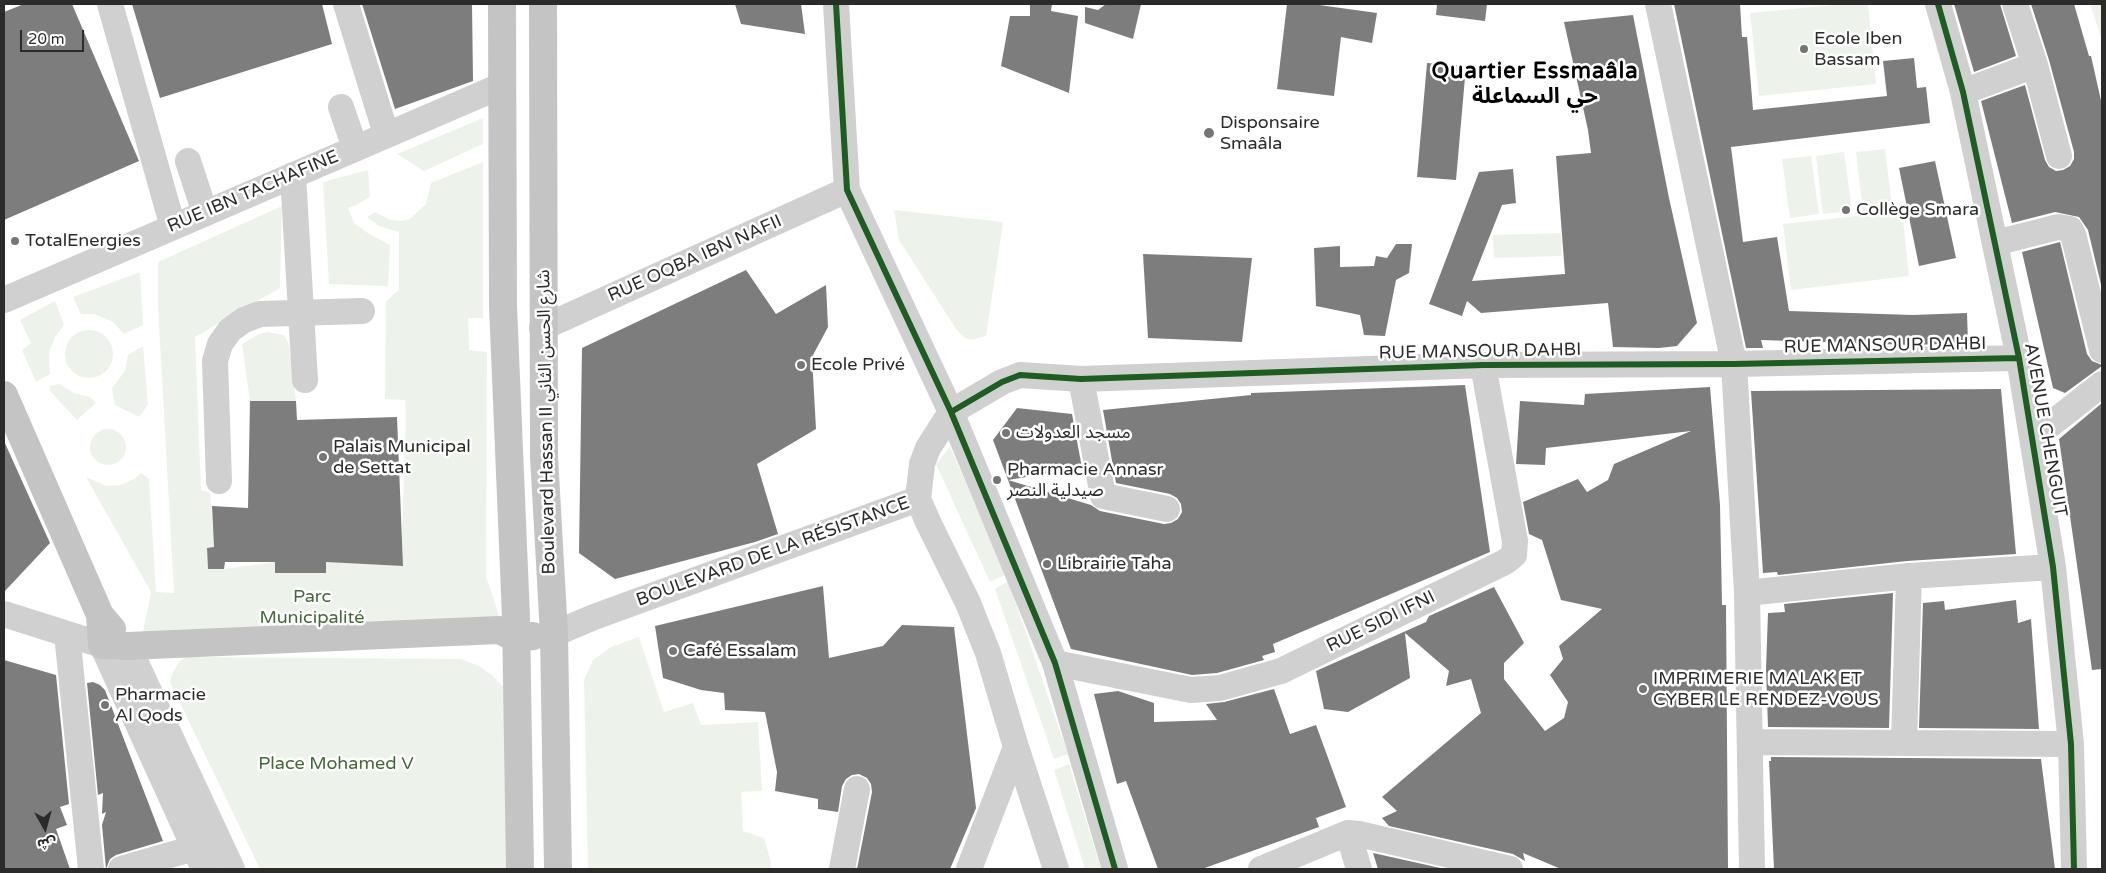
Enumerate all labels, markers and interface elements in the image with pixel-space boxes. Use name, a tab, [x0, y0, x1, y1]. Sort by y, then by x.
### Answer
scale bar	[22, 20, 86, 52]
place label: Ecole Iben Bassam	[1814, 28, 1903, 70]
text: 20 m	[28, 30, 65, 48]
marker: Ecole Iben Bassam	[1798, 43, 1810, 55]
district label: Quartier Essmaâla حي السماعلة	[1429, 59, 1641, 110]
place label: Disponsaire Smaâla	[1220, 112, 1320, 154]
marker: Disponsaire Smaâla	[1202, 126, 1216, 140]
street label: RUE IBN TACHAFINE	[164, 146, 342, 238]
place label: Collège Smara	[1856, 199, 1979, 221]
marker: Collège Smara	[1840, 204, 1852, 216]
street label: RUE OQBA IBN NAFII	[605, 211, 785, 307]
place label: TotalEnergies	[25, 230, 141, 252]
marker: TotalEnergies	[9, 235, 21, 247]
street label: Boulevard Hassan II شارع الحسن الثاني	[534, 269, 560, 575]
street label: RUE MANSOUR DAHBI	[1784, 333, 1986, 359]
street label: RUE MANSOUR DAHBI	[1379, 339, 1581, 365]
street label: AVENUE CHENGUIT	[2019, 341, 2071, 519]
place label: Ecole Privé	[811, 354, 905, 376]
marker: Ecole Privé	[795, 359, 807, 371]
place label: مسجد العدولات	[1016, 422, 1131, 444]
marker: مسجد العدولات	[1000, 427, 1012, 439]
place label: Palais Municipal de Settat	[333, 436, 471, 478]
marker: Palais Municipal de Settat	[317, 451, 329, 463]
place label: Pharmacie Annasr صيدلية النصر	[1007, 459, 1163, 502]
marker: Pharmacie Annasr صيدلية النصر	[991, 474, 1003, 486]
street label: BOULEVARD DE LA RÉSISTANCE	[633, 492, 913, 612]
place label: Librairie Taha	[1057, 553, 1172, 575]
marker: Librairie Taha	[1041, 558, 1053, 570]
park label: Parc Municipalité	[259, 586, 365, 628]
street label: RUE SIDI IFNI	[1323, 586, 1439, 658]
place label: Café Essalam	[683, 640, 797, 662]
marker: Café Essalam	[667, 645, 679, 657]
place label: IMPRIMERIE MALAK ET CYBER LE RENDEZ-VOUS	[1653, 668, 1879, 711]
marker: IMPRIMERIE MALAK ET CYBER LE RENDEZ-VOUS	[1637, 683, 1649, 695]
place label: Pharmacie Al Qods	[115, 684, 206, 726]
marker: Pharmacie Al Qods	[99, 699, 111, 711]
park label: Place Mohamed V	[258, 753, 414, 775]
north arrow	[20, 803, 70, 853]
text: ش	[36, 834, 57, 853]

